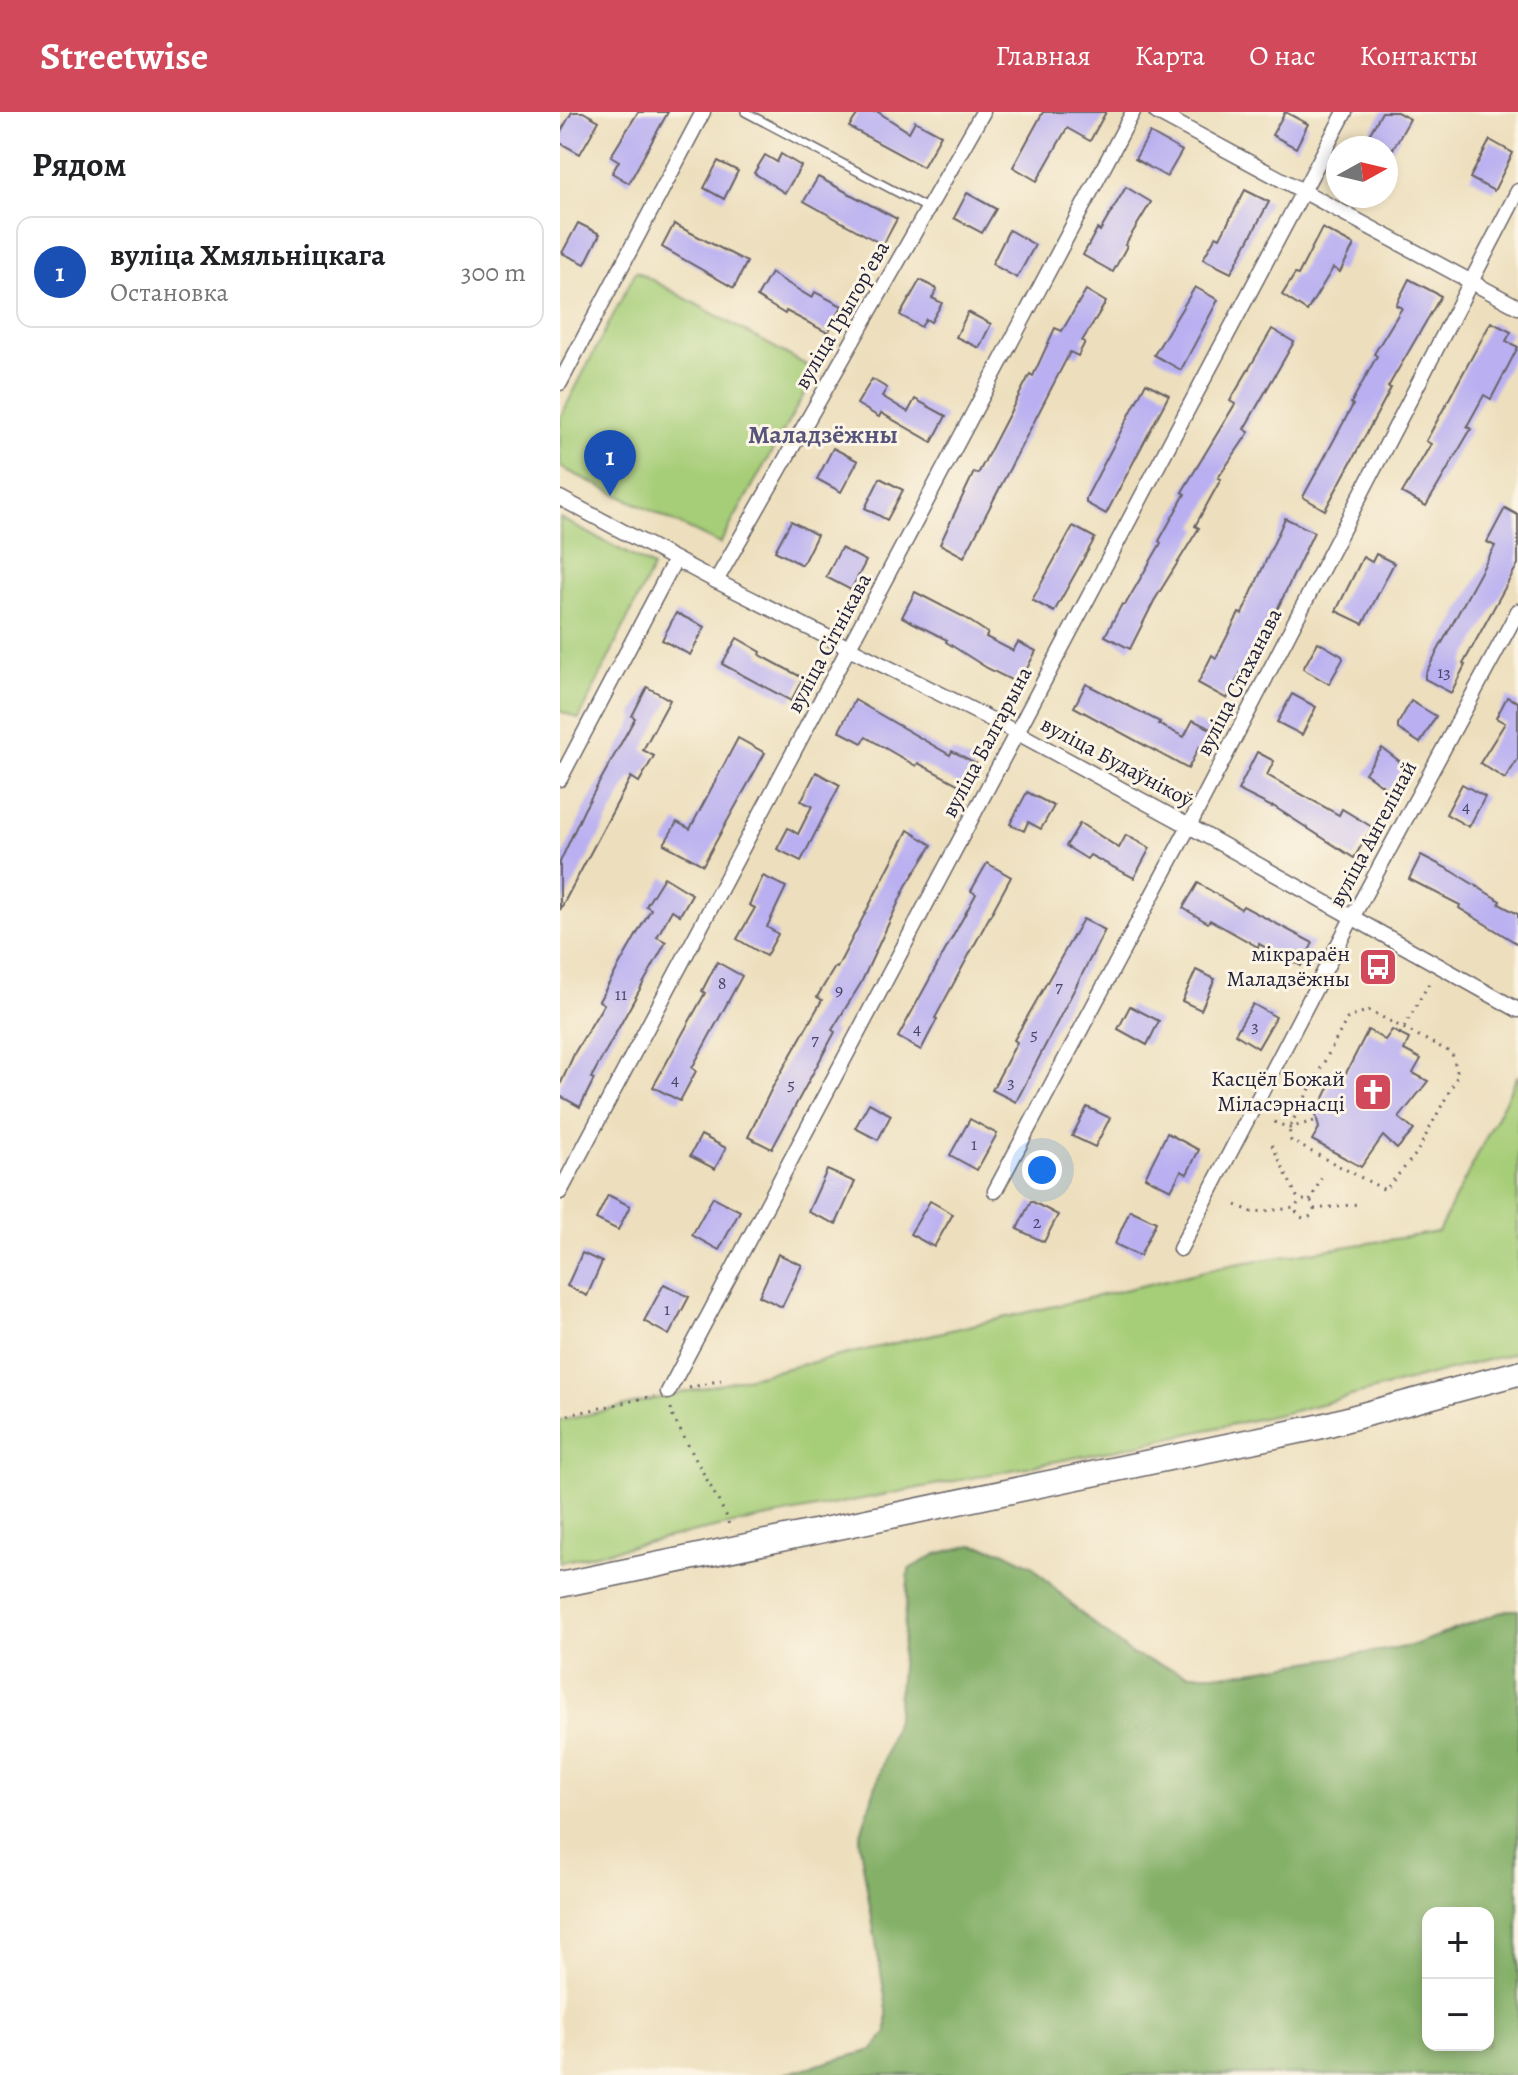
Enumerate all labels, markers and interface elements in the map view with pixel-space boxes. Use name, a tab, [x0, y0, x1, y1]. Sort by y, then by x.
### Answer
text: Streetwise	[40, 30, 208, 82]
text: Главная	[995, 37, 1091, 75]
text: Карта	[1135, 37, 1205, 75]
text: О нас	[1249, 37, 1316, 75]
text: Контакты	[1360, 37, 1478, 75]
north arrow	[1326, 136, 1398, 208]
text: Рядом	[32, 141, 126, 188]
text: вуліца Хмяльніцкага	[110, 235, 385, 275]
street label: вуліца Грыгорʼева	[787, 235, 897, 395]
text: 1	[55, 255, 65, 290]
text: 300 m	[461, 255, 526, 290]
text: Остановка	[110, 275, 228, 310]
district label: Маладзёжны	[748, 417, 898, 452]
pin: 1	[584, 430, 636, 496]
street label: вуліца Сітнікава	[780, 567, 879, 718]
street label: вуліца Стаханава	[1189, 602, 1290, 761]
street label: вуліца Балгарына	[935, 660, 1040, 823]
house number: 13	[1437, 660, 1451, 684]
street label: вуліца Будаўнікоў	[1036, 709, 1199, 815]
street label: вуліца Ангелінай	[1322, 756, 1424, 912]
house number: 4	[1462, 794, 1470, 818]
place label: мікрараён Маладзёжны	[1227, 939, 1350, 994]
bus stop icon: мікрараён Маладзёжны	[1357, 946, 1399, 988]
house number: 8	[718, 971, 726, 995]
house number: 7	[1055, 974, 1063, 998]
house number: 9	[835, 978, 843, 1002]
house number: 11	[615, 982, 627, 1006]
house number: 3	[1251, 1014, 1259, 1038]
house number: 4	[913, 1016, 921, 1040]
house number: 5	[1030, 1022, 1038, 1046]
house number: 7	[811, 1027, 819, 1051]
place label: Касцёл Божай Міласэрнасці	[1211, 1064, 1345, 1119]
house number: 4	[671, 1067, 679, 1091]
house number: 3	[1007, 1070, 1015, 1094]
church icon: Касцёл Божай Міласэрнасці	[1352, 1071, 1394, 1113]
house number: 5	[787, 1072, 795, 1096]
house number: 1	[971, 1132, 977, 1156]
your location	[1022, 1150, 1062, 1190]
house number: 2	[1033, 1210, 1042, 1234]
house number: 1	[664, 1297, 670, 1321]
map controls	[1422, 1907, 1494, 2051]
button: +	[1422, 1907, 1494, 1979]
button: −	[1422, 1979, 1494, 2051]

